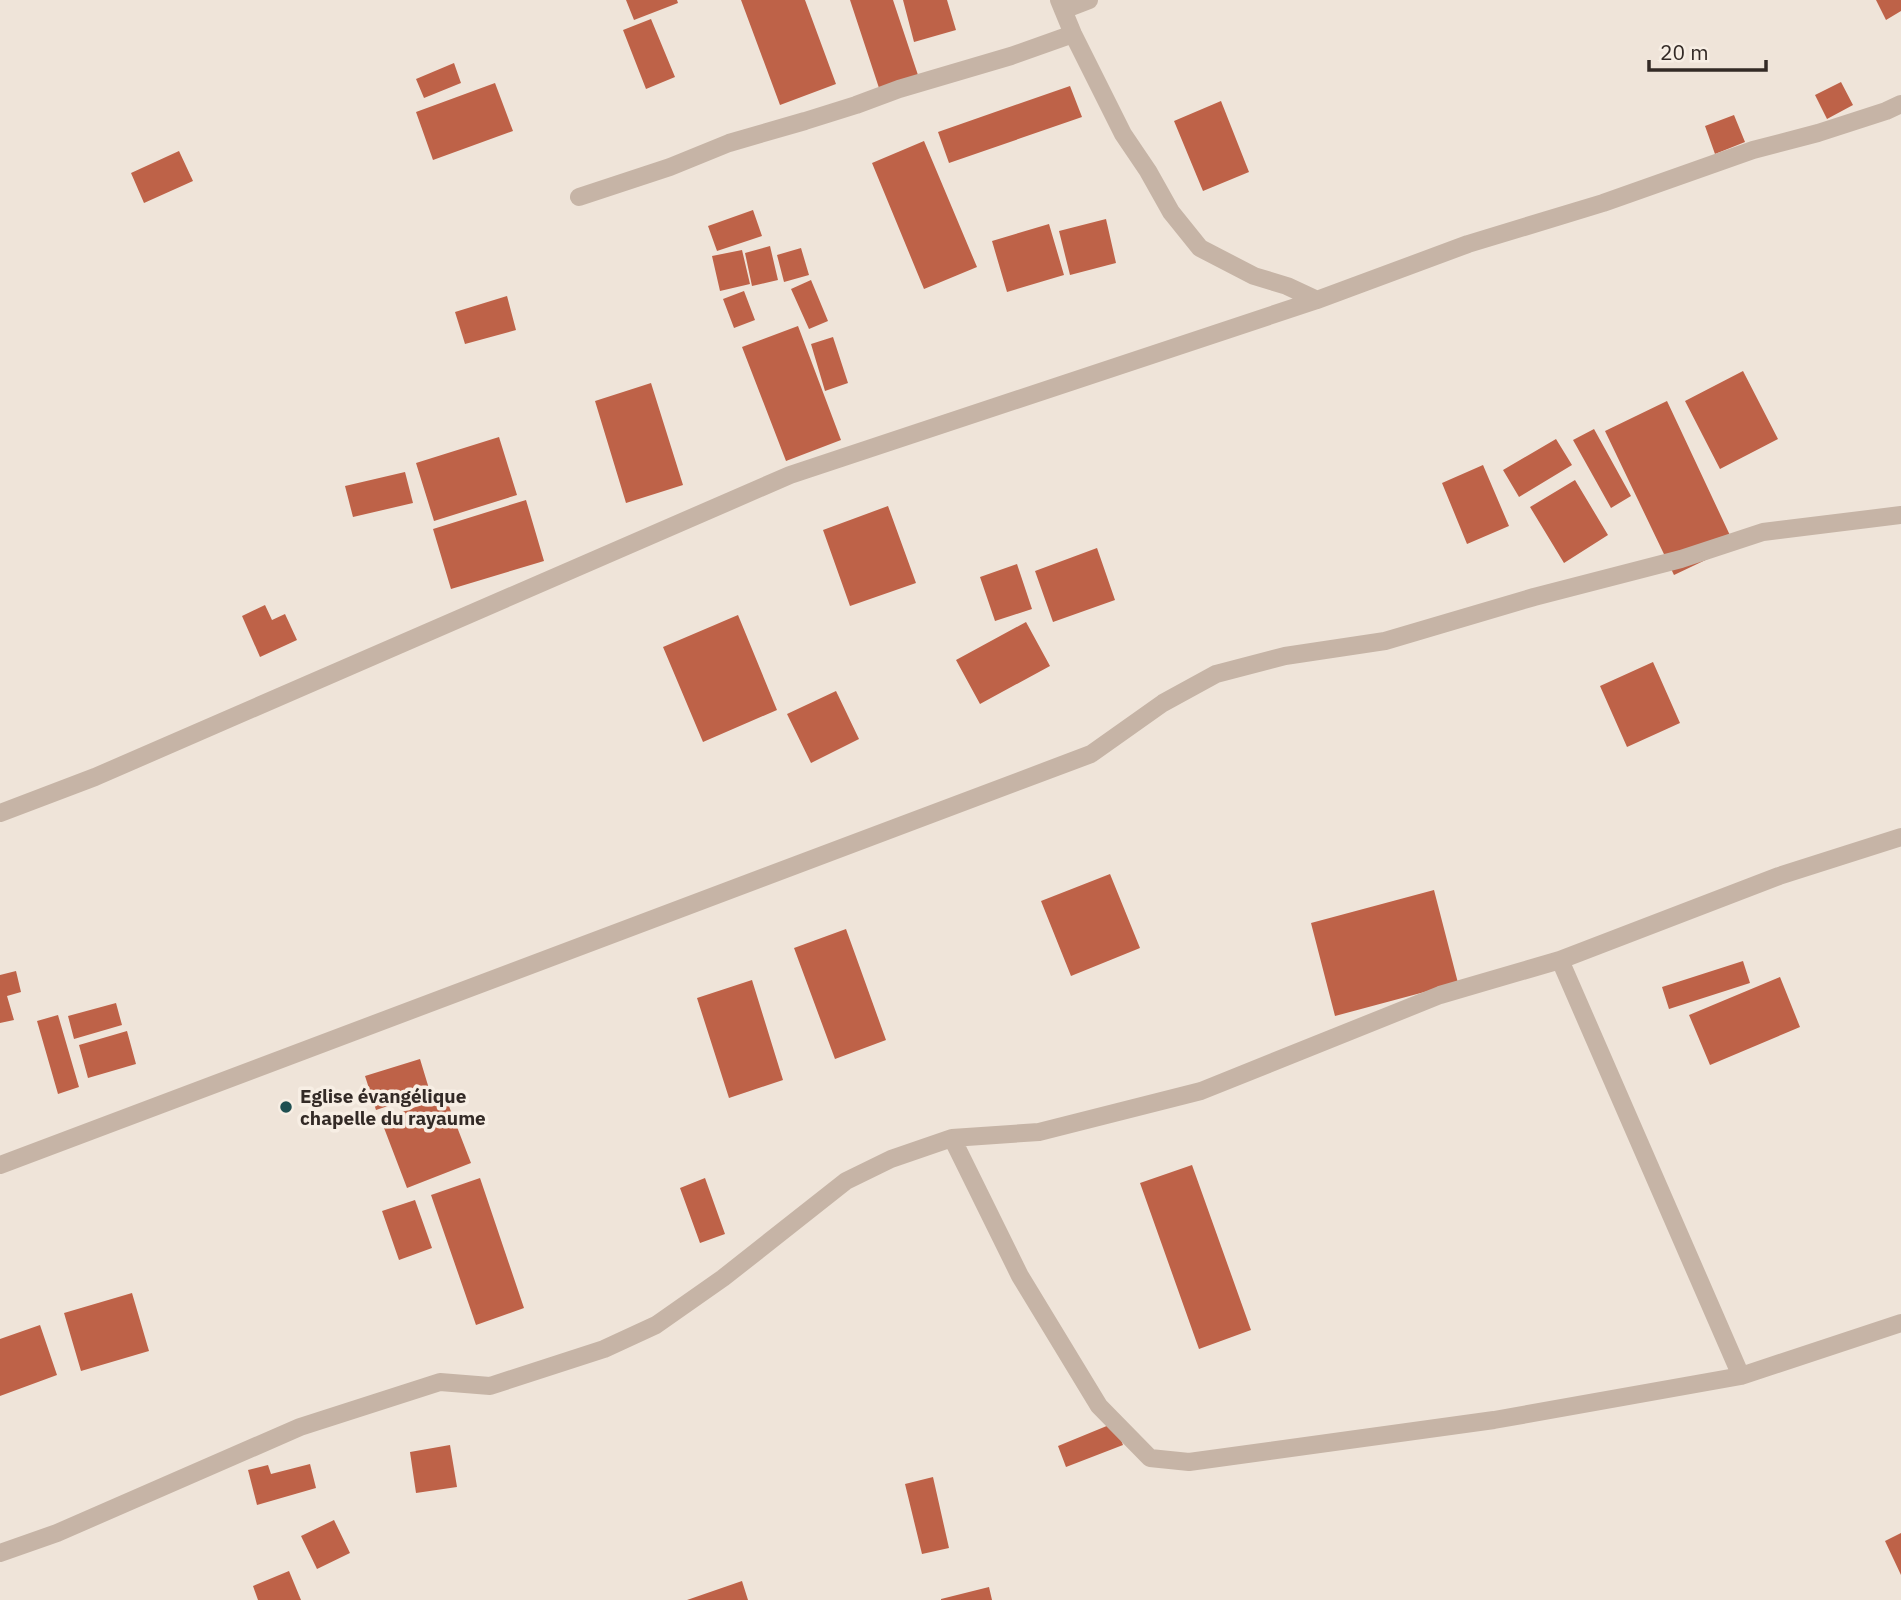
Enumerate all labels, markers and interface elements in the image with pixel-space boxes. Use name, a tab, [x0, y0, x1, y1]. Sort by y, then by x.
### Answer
scale bar	[1649, 28, 1766, 72]
text: 20 m	[1660, 38, 1709, 66]
place label: Eglise évangélique chapelle du rayaume	[300, 1084, 486, 1130]
marker: Eglise évangélique chapelle du rayaume	[278, 1099, 294, 1115]

